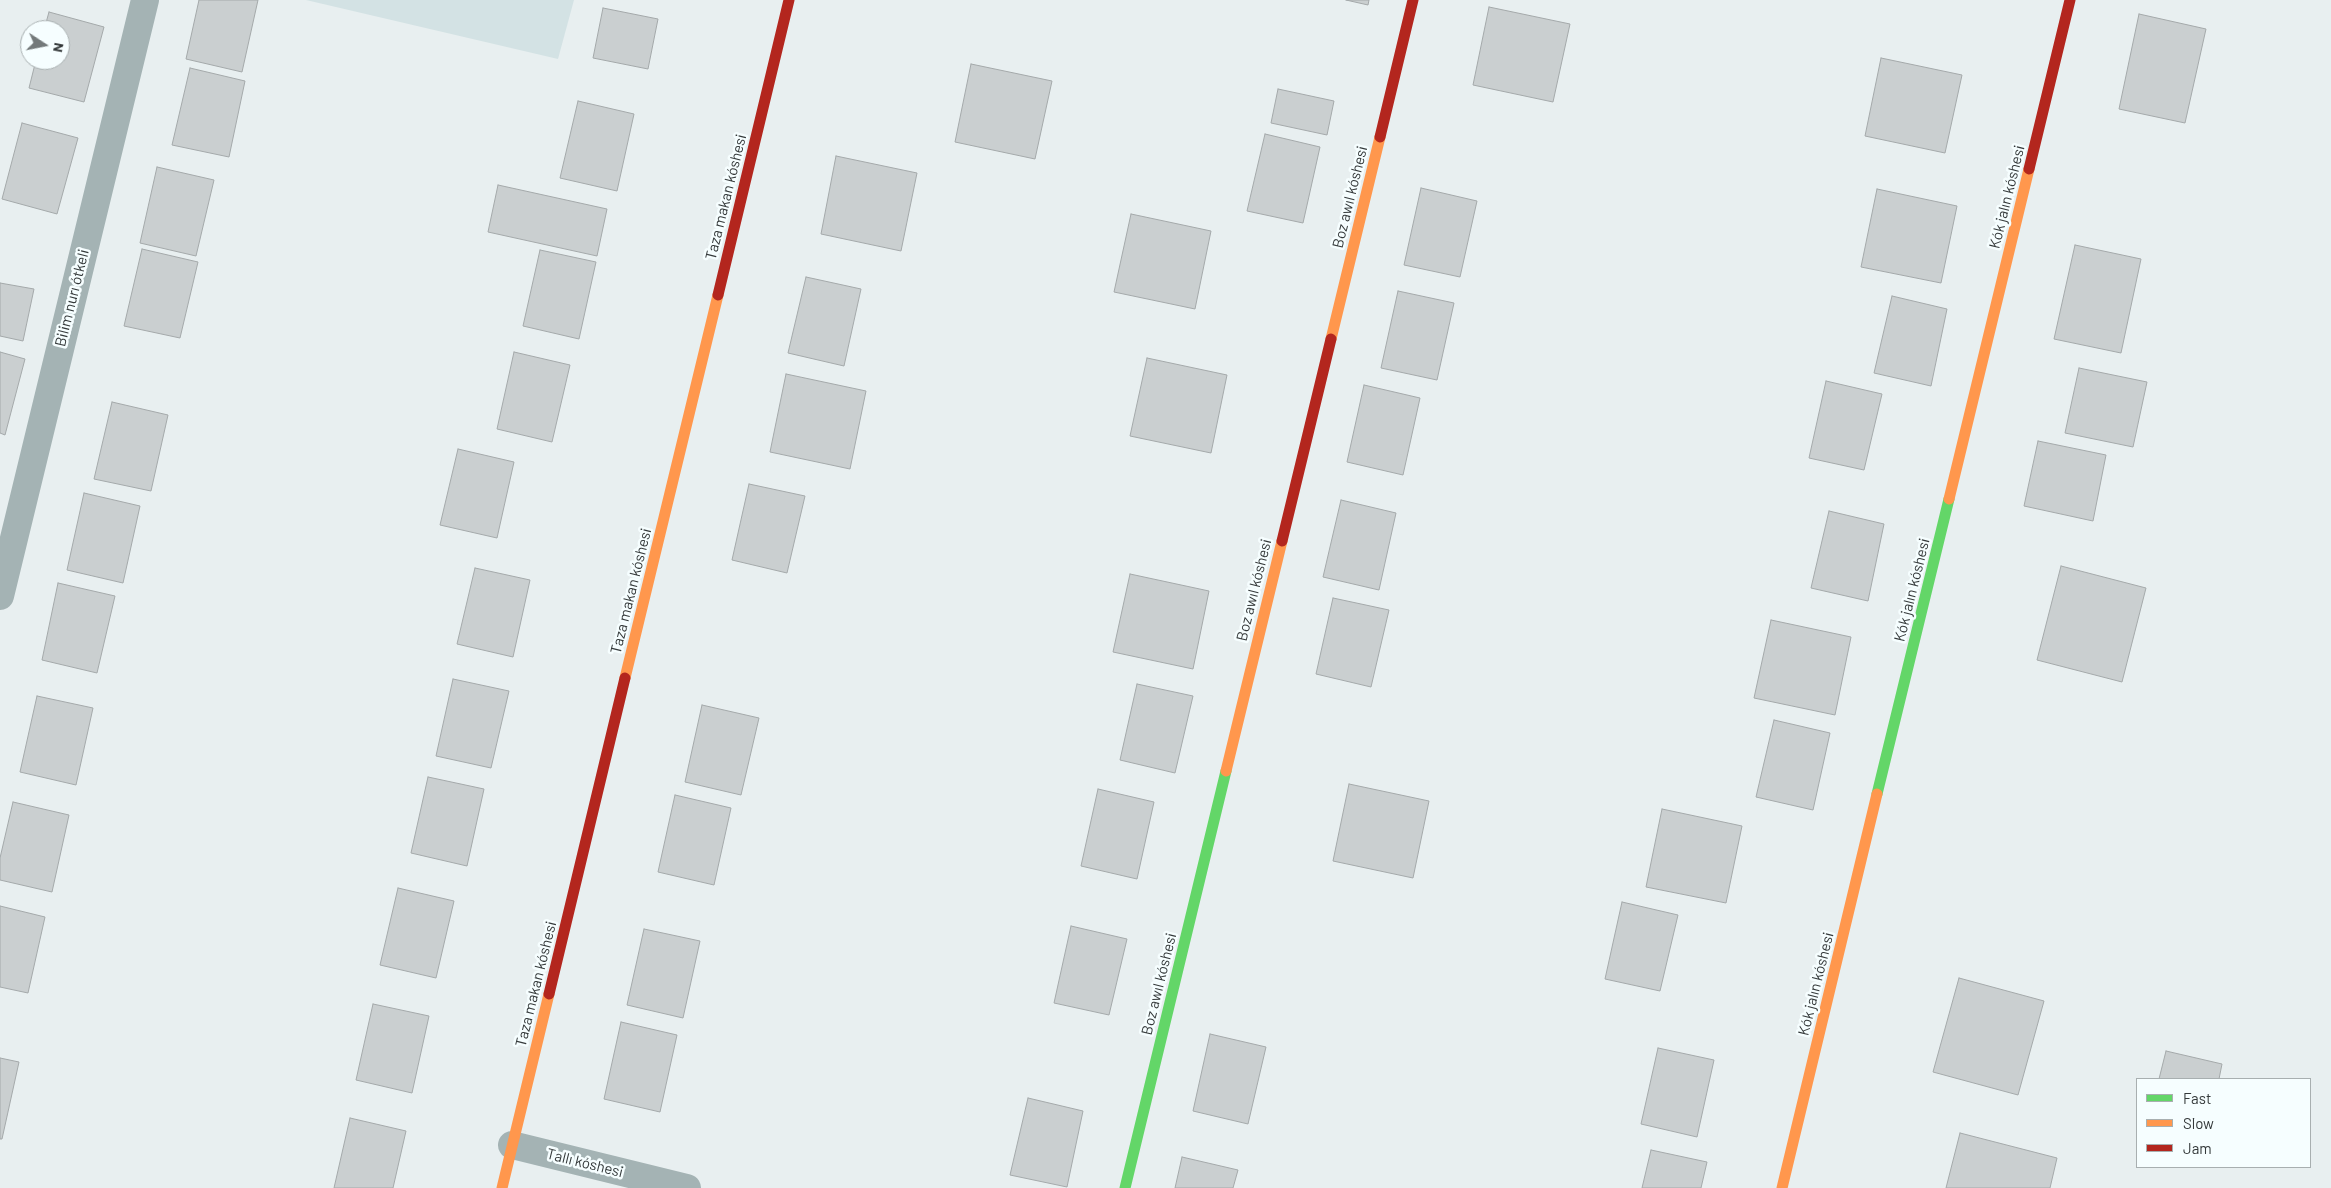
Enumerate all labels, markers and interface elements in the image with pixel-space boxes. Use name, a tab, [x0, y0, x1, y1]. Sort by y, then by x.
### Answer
north arrow	[20, 20, 70, 70]
text: N	[50, 42, 68, 54]
street label: Taza makan kóshesi	[702, 132, 750, 262]
street label: Kók jalın kóshesi	[1985, 143, 2029, 251]
street label: Boz awıl kóshesi	[1329, 144, 1371, 250]
street label: Bilim nurı ótkeli	[51, 248, 93, 348]
street label: Taza makan kóshesi	[607, 526, 655, 656]
street label: Kók jalın kóshesi	[1890, 536, 1934, 644]
street label: Boz awıl kóshesi	[1233, 537, 1275, 643]
street label: Taza makan kóshesi	[512, 919, 560, 1049]
street label: Kók jalın kóshesi	[1794, 930, 1838, 1038]
street label: Boz awıl kóshesi	[1138, 931, 1180, 1037]
legend	[2136, 1078, 2311, 1168]
text: Fast	[2183, 1089, 2211, 1107]
text: Slow	[2183, 1114, 2214, 1132]
text: Jam	[2183, 1139, 2212, 1157]
street label: Tallı kóshesi	[545, 1145, 625, 1181]

